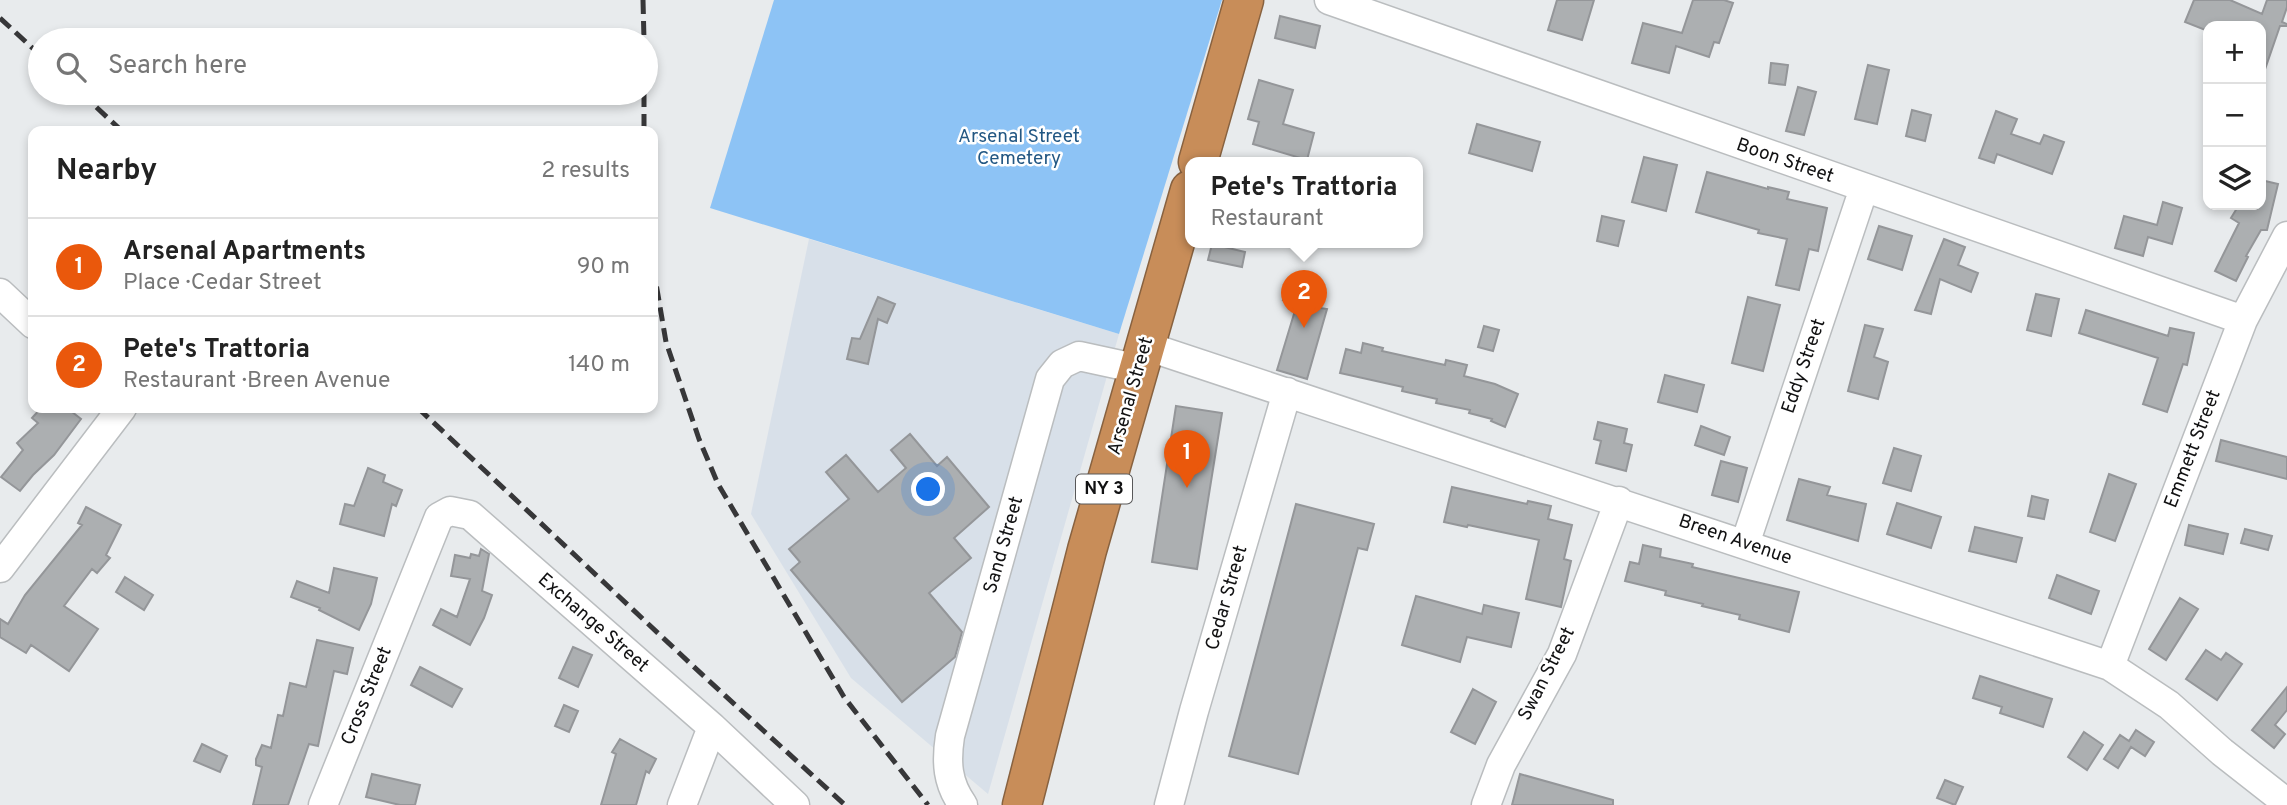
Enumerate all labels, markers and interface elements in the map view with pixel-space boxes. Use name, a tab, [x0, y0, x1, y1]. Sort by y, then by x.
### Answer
map controls	[2203, 21, 2266, 210]
button: +	[2203, 21, 2266, 84]
search box	[28, 28, 658, 105]
icon: search	[52, 48, 90, 86]
text: Search here	[108, 50, 247, 83]
button: −	[2203, 84, 2266, 147]
park label: Arsenal Street Cemetery	[958, 125, 1080, 171]
street label: Boon Street	[1733, 133, 1837, 189]
button: layers	[2203, 147, 2266, 210]
text: Nearby	[56, 153, 157, 190]
text: 2 results	[541, 157, 630, 186]
popup	[1185, 157, 1423, 248]
text: Pete's Trattoria	[1210, 172, 1398, 205]
text: Restaurant	[1210, 205, 1324, 234]
text: Arsenal Apartments	[123, 236, 366, 269]
text: 1	[74, 253, 84, 282]
text: 90 m	[577, 253, 630, 282]
text: Place · Cedar Street	[123, 269, 322, 298]
pin: 2	[1281, 270, 1327, 328]
street label: Eddy Street	[1777, 315, 1831, 417]
text: Pete's Trattoria	[123, 334, 310, 367]
street label: Arsenal Street	[1103, 334, 1159, 458]
text: 2	[72, 351, 86, 380]
text: 140 m	[568, 351, 630, 380]
text: Restaurant · Breen Avenue	[123, 367, 390, 396]
street label: Emmett Street	[2159, 386, 2227, 512]
pin: 1	[1164, 430, 1210, 488]
your location	[911, 472, 945, 506]
road number: NY 3	[1076, 475, 1132, 504]
street label: Sand Street	[979, 494, 1029, 596]
street label: Breen Avenue	[1675, 509, 1795, 571]
street label: Cedar Street	[1201, 543, 1253, 653]
street label: Exchange Street	[532, 568, 654, 678]
street label: Swan Street	[1513, 623, 1581, 725]
street label: Cross Street	[336, 643, 398, 749]

